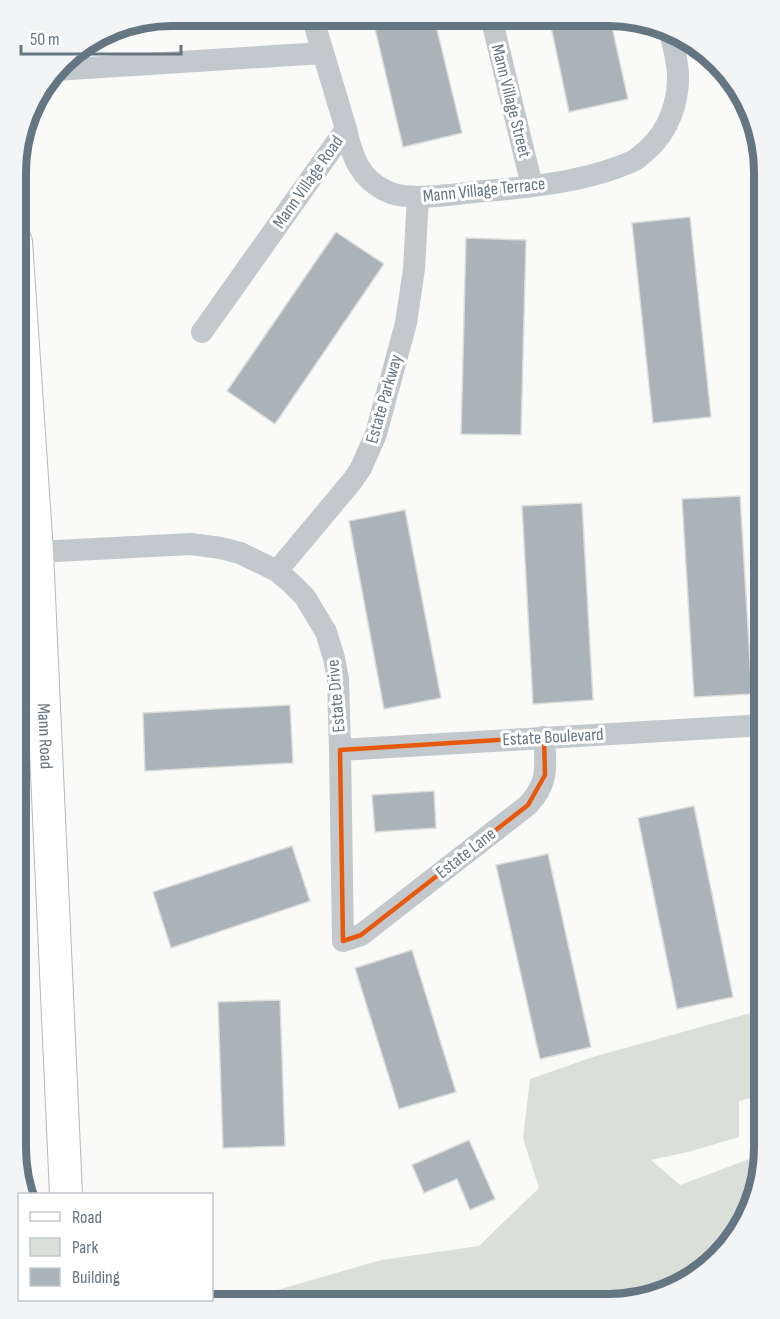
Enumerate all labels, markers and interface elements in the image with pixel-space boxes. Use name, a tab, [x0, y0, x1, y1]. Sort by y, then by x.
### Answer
scale bar	[21, 18, 182, 56]
text: 50 m	[30, 29, 60, 50]
street label: Mann Village Street	[487, 42, 535, 160]
street label: Mann Village Road	[268, 132, 348, 232]
street label: Mann Village Terrace	[422, 173, 546, 207]
street label: Estate Parkway	[361, 352, 407, 446]
street label: Estate Drive	[322, 659, 350, 733]
street label: Mann Road	[33, 703, 57, 770]
street label: Estate Boulevard	[502, 724, 604, 750]
street label: Estate Lane	[432, 823, 500, 883]
legend	[18, 1193, 213, 1301]
text: Road	[72, 1207, 102, 1228]
text: Park	[72, 1237, 98, 1258]
text: Building	[72, 1267, 120, 1288]

